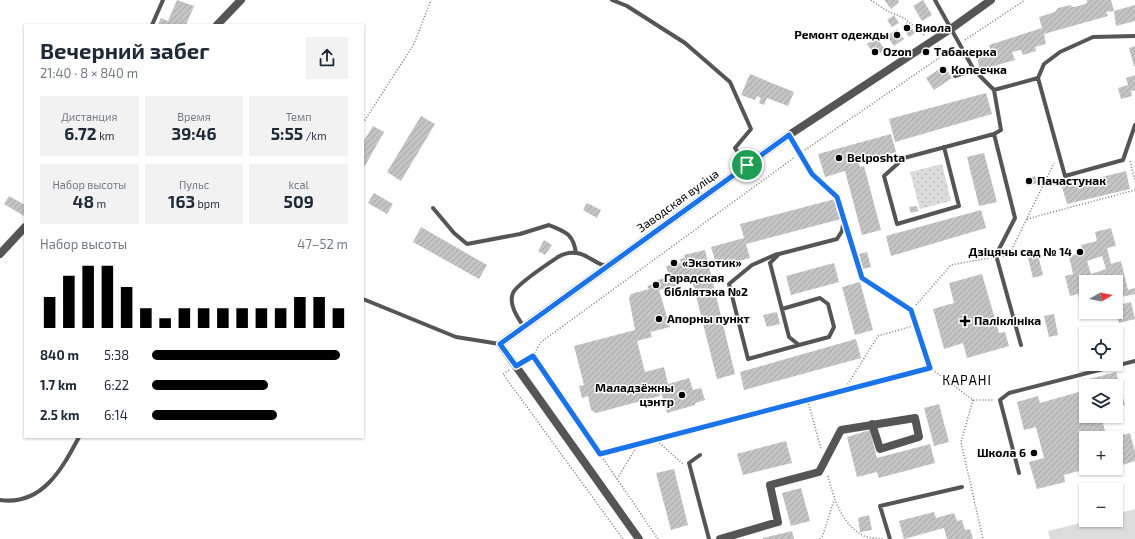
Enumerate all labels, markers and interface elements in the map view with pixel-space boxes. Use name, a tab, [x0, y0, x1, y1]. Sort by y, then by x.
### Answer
place label: Виола	[915, 20, 951, 34]
marker: Виола	[902, 23, 912, 33]
place label: Ремонт одежды	[794, 27, 889, 41]
marker: Ремонт одежды	[892, 30, 902, 40]
text: Вечерний забег	[40, 37, 209, 63]
button: share	[306, 37, 348, 79]
place label: Ozon	[883, 44, 912, 58]
place label: Табакерка	[934, 44, 997, 58]
marker: Ozon	[870, 47, 880, 57]
marker: Табакерка	[921, 47, 931, 57]
place label: Копеечка	[951, 62, 1007, 76]
text: 21:40 · 8 × 840 m	[40, 65, 138, 81]
marker: Копеечка	[938, 65, 948, 75]
text: Дистанция	[61, 110, 117, 123]
text: Время	[177, 110, 211, 123]
text: Темп	[286, 110, 311, 123]
text: 6.72	[64, 123, 97, 143]
text: 39:46	[172, 123, 216, 143]
text: 5:55	[271, 123, 303, 143]
text: km	[97, 129, 114, 142]
text: /km	[303, 129, 327, 142]
pin	[730, 148, 764, 182]
place label: Belposhta	[847, 150, 905, 164]
marker: Belposhta	[834, 153, 844, 163]
icon: arrive	[736, 154, 758, 176]
street label: Заводская вуліца	[634, 166, 722, 235]
place label: Пачастунак	[1037, 173, 1106, 187]
marker: Пачастунак	[1024, 176, 1034, 186]
text: Набор высоты	[52, 178, 126, 191]
text: Пульс	[179, 178, 209, 191]
text: kcal	[289, 178, 309, 191]
text: 48	[73, 191, 94, 211]
text: 163	[168, 191, 195, 211]
text: 509	[284, 191, 314, 211]
text: m	[94, 197, 106, 210]
text: bpm	[195, 197, 220, 210]
text: Набор высоты	[40, 236, 127, 252]
text: 47–52 m	[297, 236, 348, 252]
place label: Дзіцячы сад № 14	[969, 244, 1072, 258]
marker: Дзіцячы сад № 14	[1075, 247, 1085, 257]
place label: «Экзотик»	[682, 255, 742, 269]
marker: «Экзотик»	[669, 258, 679, 268]
place label: Гарадская бібліятэка №2	[664, 270, 748, 298]
north arrow	[1079, 275, 1123, 319]
map controls	[1079, 275, 1123, 527]
marker: Гарадская бібліятэка №2	[651, 280, 661, 290]
place label: Апорны пункт	[667, 311, 750, 325]
place label: Паліклініка	[974, 313, 1041, 327]
marker: Апорны пункт	[654, 314, 664, 324]
marker: Паліклініка	[959, 315, 971, 327]
button: locate	[1079, 327, 1123, 371]
text: 840 m	[40, 347, 79, 363]
text: 5:38	[104, 347, 129, 363]
district label: КАРАНІ	[942, 372, 992, 388]
text: 1.7 km	[40, 377, 77, 393]
text: 6:22	[104, 377, 129, 393]
button: layers	[1079, 379, 1123, 423]
place label: Маладзёжны цэнтр	[595, 380, 674, 408]
marker: Маладзёжны цэнтр	[677, 390, 687, 400]
text: 2.5 km	[40, 407, 79, 423]
text: 6:14	[104, 407, 128, 423]
button: +	[1079, 431, 1123, 475]
place label: Школа 6	[977, 445, 1026, 459]
marker: Школа 6	[1029, 448, 1039, 458]
button: −	[1079, 483, 1123, 527]

